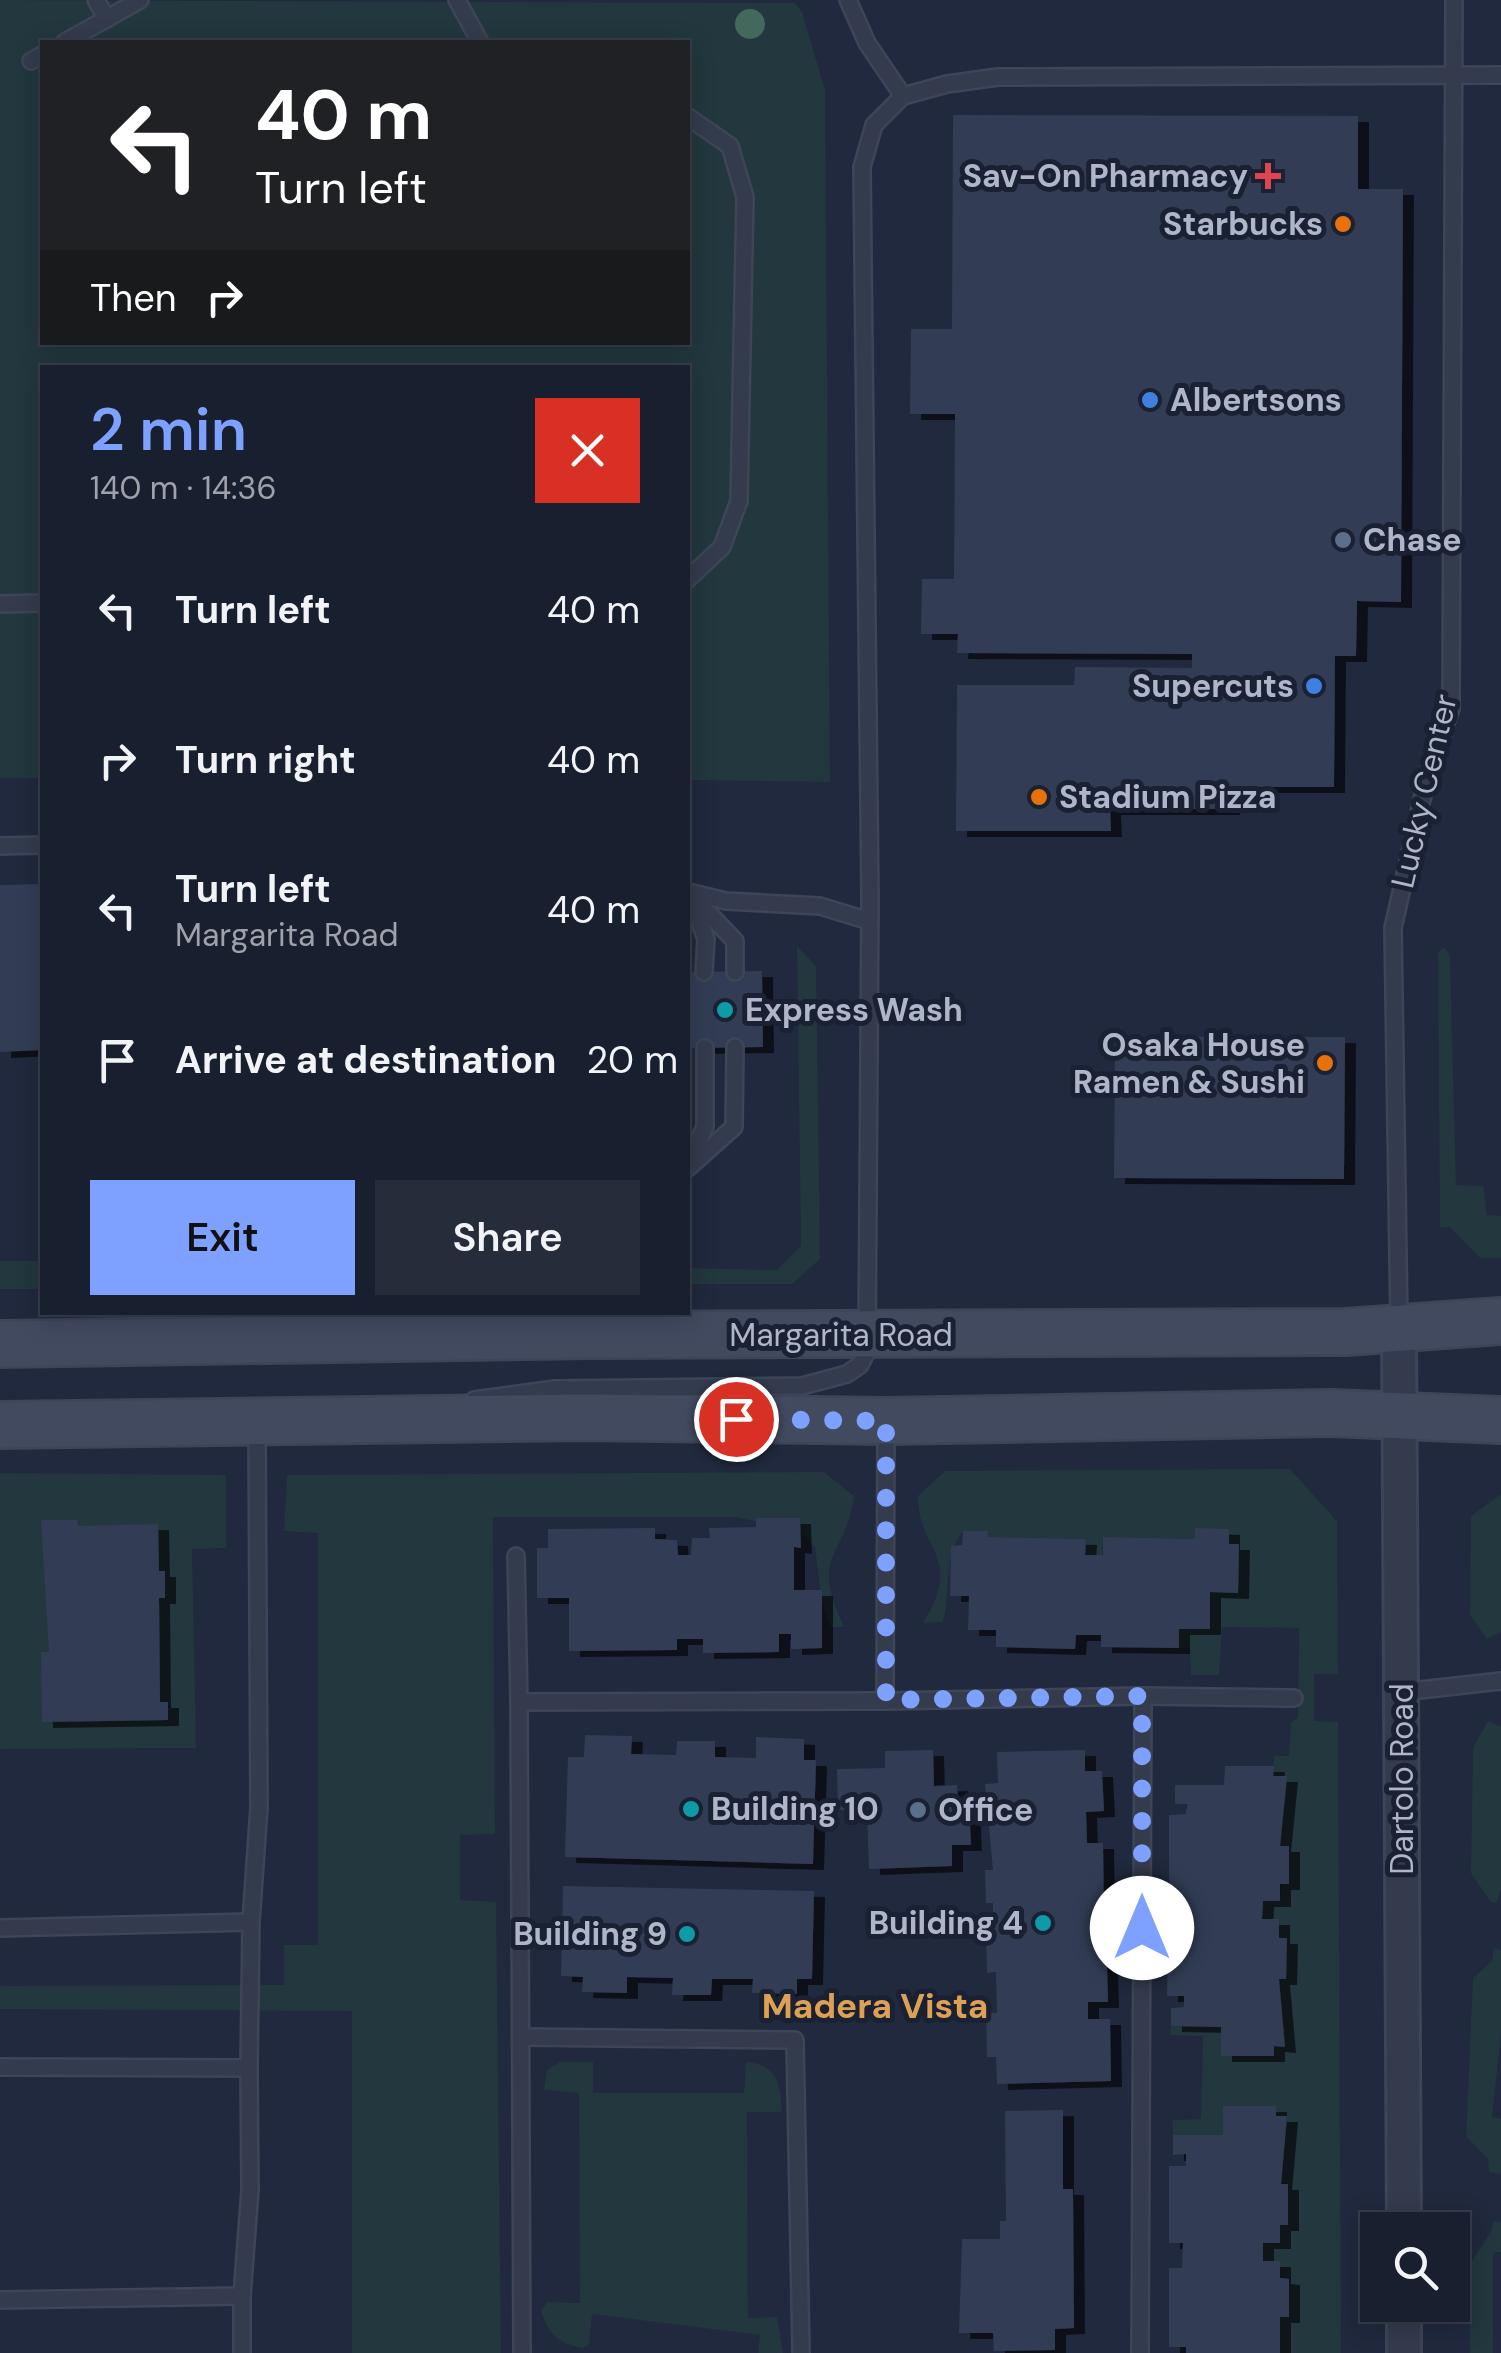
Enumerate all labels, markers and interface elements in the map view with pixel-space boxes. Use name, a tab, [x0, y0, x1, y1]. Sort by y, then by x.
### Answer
text: 40 m	[255, 70, 432, 161]
icon: left	[90, 80, 220, 210]
place label: Sav-On Pharmacy	[963, 155, 1248, 197]
text: Turn left	[255, 158, 427, 217]
marker: Sav-On Pharmacy	[1257, 165, 1279, 187]
place label: Starbucks	[1163, 203, 1323, 245]
marker: Starbucks	[1332, 213, 1354, 235]
icon: right	[197, 270, 252, 325]
text: Then	[90, 273, 177, 323]
place label: Albertsons	[1170, 379, 1342, 421]
marker: Albertsons	[1139, 389, 1161, 411]
text: 2 min	[90, 390, 247, 469]
button: close	[535, 398, 640, 503]
text: 140 m · 14:36	[90, 467, 277, 509]
place label: Chase	[1363, 519, 1461, 561]
marker: Chase	[1332, 529, 1354, 551]
icon: left	[90, 583, 145, 638]
text: Turn left	[175, 585, 331, 635]
text: 40 m	[547, 585, 640, 635]
place label: Supercuts	[1132, 665, 1294, 707]
marker: Supercuts	[1303, 675, 1325, 697]
street label: Lucky Center	[1381, 690, 1467, 892]
icon: right	[90, 733, 145, 788]
text: Turn right	[175, 735, 356, 785]
text: 40 m	[547, 735, 640, 785]
place label: Stadium Pizza	[1059, 776, 1277, 818]
marker: Stadium Pizza	[1028, 786, 1050, 808]
text: Turn left	[175, 864, 331, 914]
icon: left	[90, 883, 145, 938]
text: 40 m	[547, 885, 640, 935]
text: Margarita Road	[175, 914, 399, 956]
place label: Express Wash	[745, 989, 963, 1031]
marker: Express Wash	[714, 999, 736, 1021]
place label: Osaka House Ramen & Sushi	[1073, 1024, 1305, 1103]
icon: arrive	[90, 1033, 145, 1088]
text: Arrive at destination	[175, 1035, 557, 1085]
text: 20 m	[587, 1035, 678, 1085]
marker: Osaka House Ramen & Sushi	[1314, 1052, 1336, 1074]
button: Exit	[90, 1180, 355, 1295]
button: Share	[375, 1180, 640, 1295]
street label: Margarita Road	[729, 1314, 953, 1356]
pin	[694, 1377, 779, 1462]
icon: arrive	[709, 1392, 764, 1447]
street label: Dartolo Road	[1381, 1683, 1423, 1875]
place label: Building 10	[711, 1788, 879, 1830]
place label: Office	[938, 1789, 1033, 1831]
marker: Building 10	[680, 1798, 702, 1820]
marker: Office	[907, 1799, 929, 1821]
position arrow	[1090, 1876, 1194, 1980]
place label: Building 4	[869, 1902, 1023, 1944]
marker: Building 4	[1032, 1912, 1054, 1934]
place label: Building 9	[513, 1913, 667, 1955]
marker: Building 9	[676, 1923, 698, 1945]
district label: Madera Vista	[762, 1983, 988, 2029]
map controls	[1360, 2212, 1470, 2322]
button: search	[1360, 2212, 1470, 2322]

